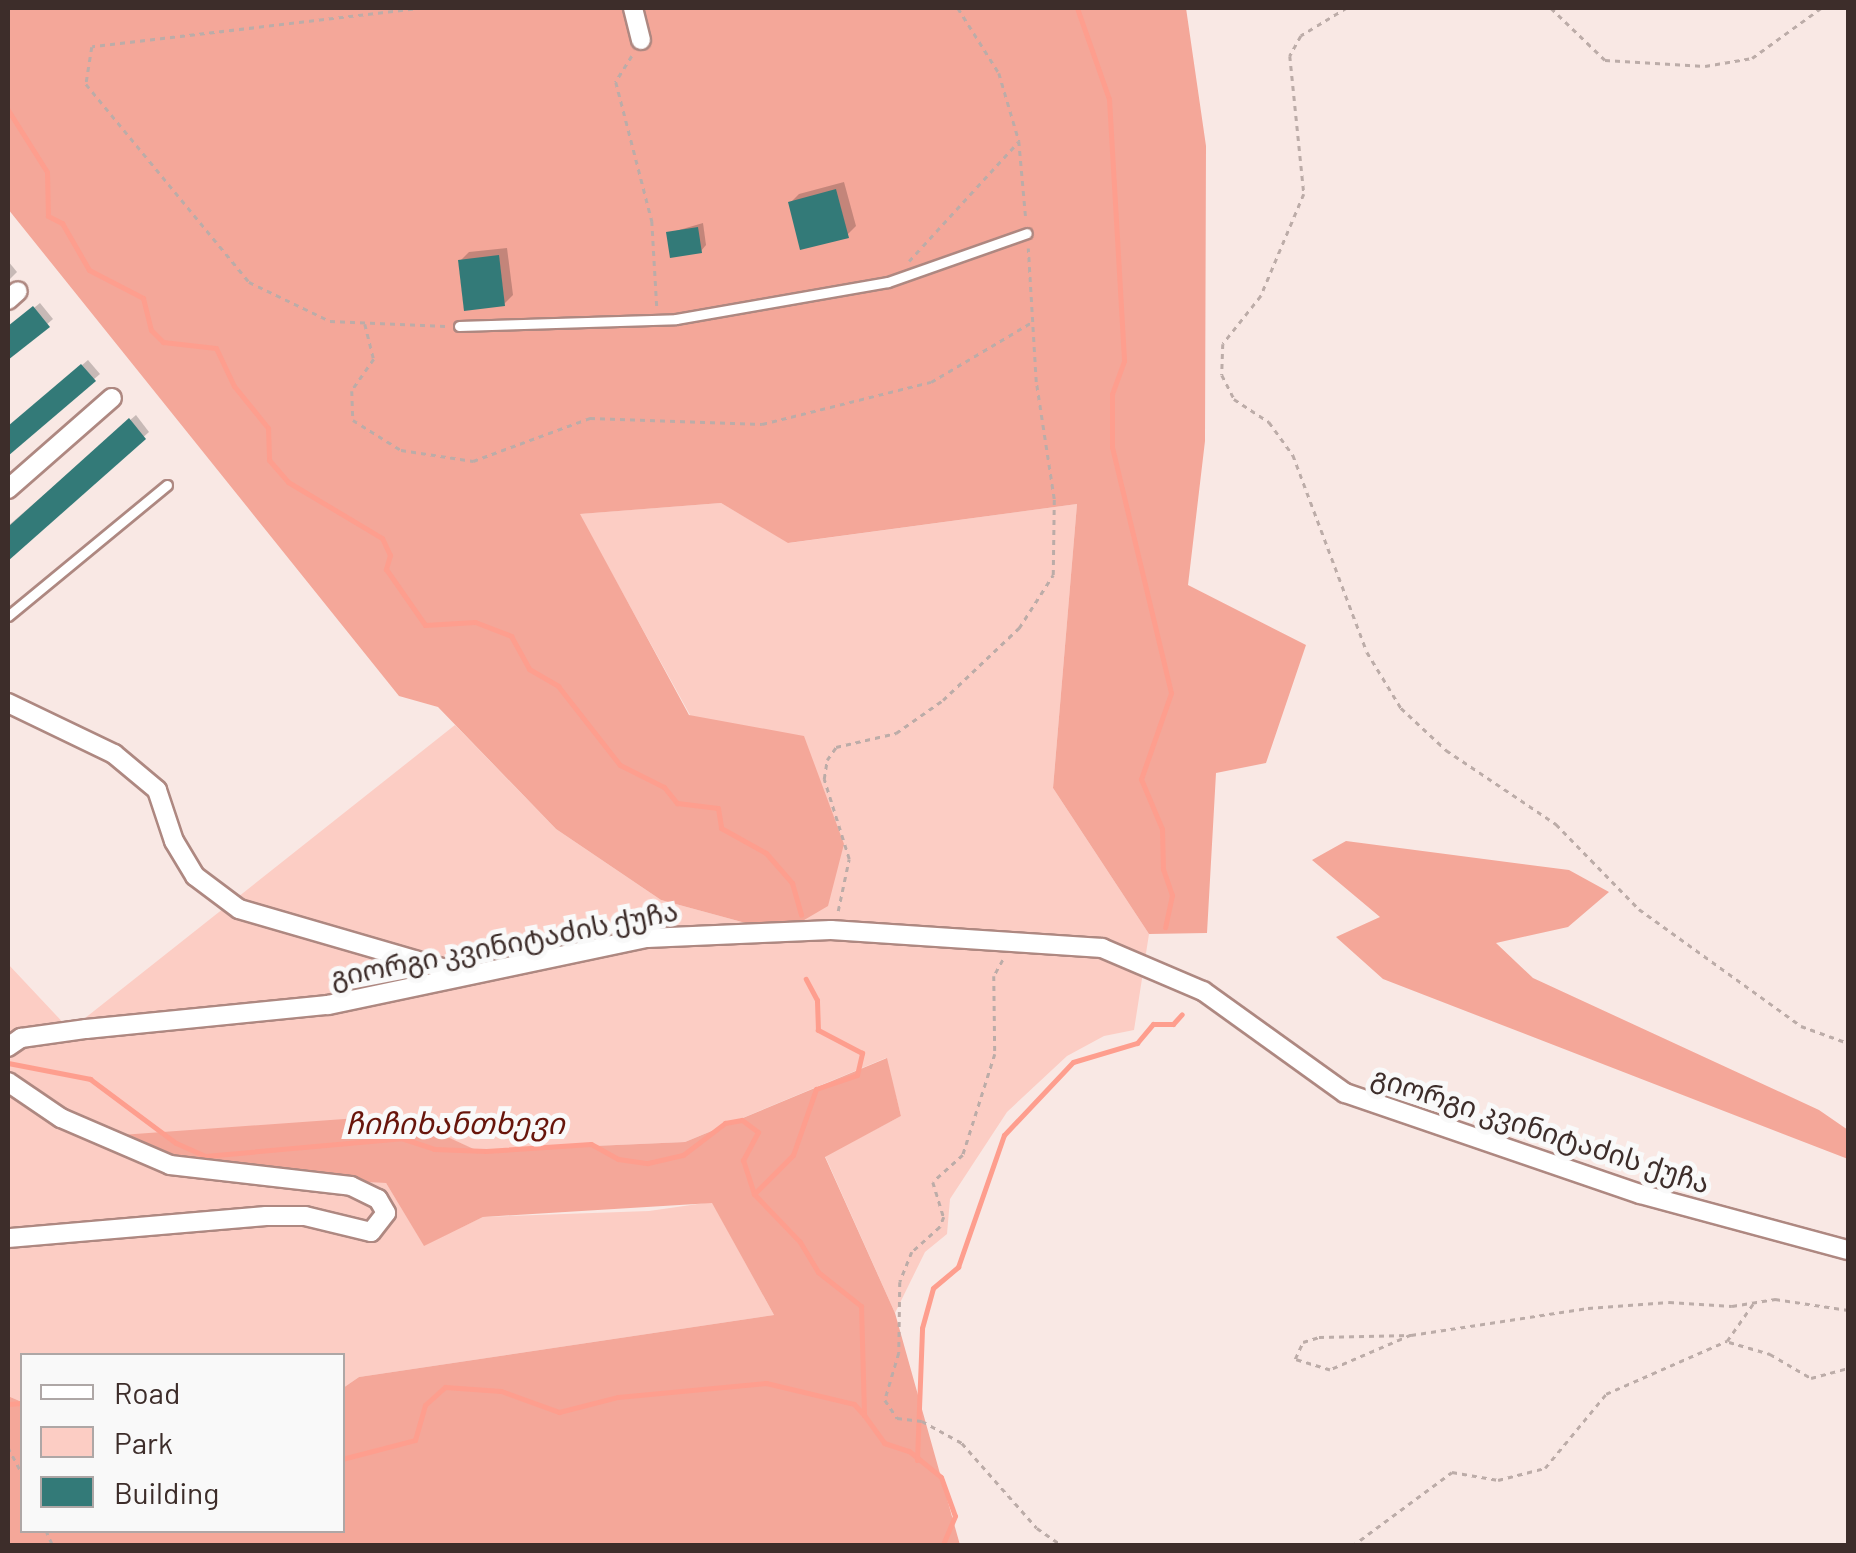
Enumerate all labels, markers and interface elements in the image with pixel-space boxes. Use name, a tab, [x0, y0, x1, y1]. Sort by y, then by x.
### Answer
street label: გიორგი კვინიტაძის ქუჩა	[327, 893, 681, 993]
street label: გიორგი კვინიტაძის ქუჩა	[1368, 1058, 1714, 1200]
water label: ჩიჩიხანთხევი	[345, 1104, 565, 1140]
legend	[20, 1353, 345, 1533]
text: Road	[114, 1374, 180, 1410]
text: Park	[114, 1424, 173, 1460]
text: Building	[114, 1474, 219, 1510]

